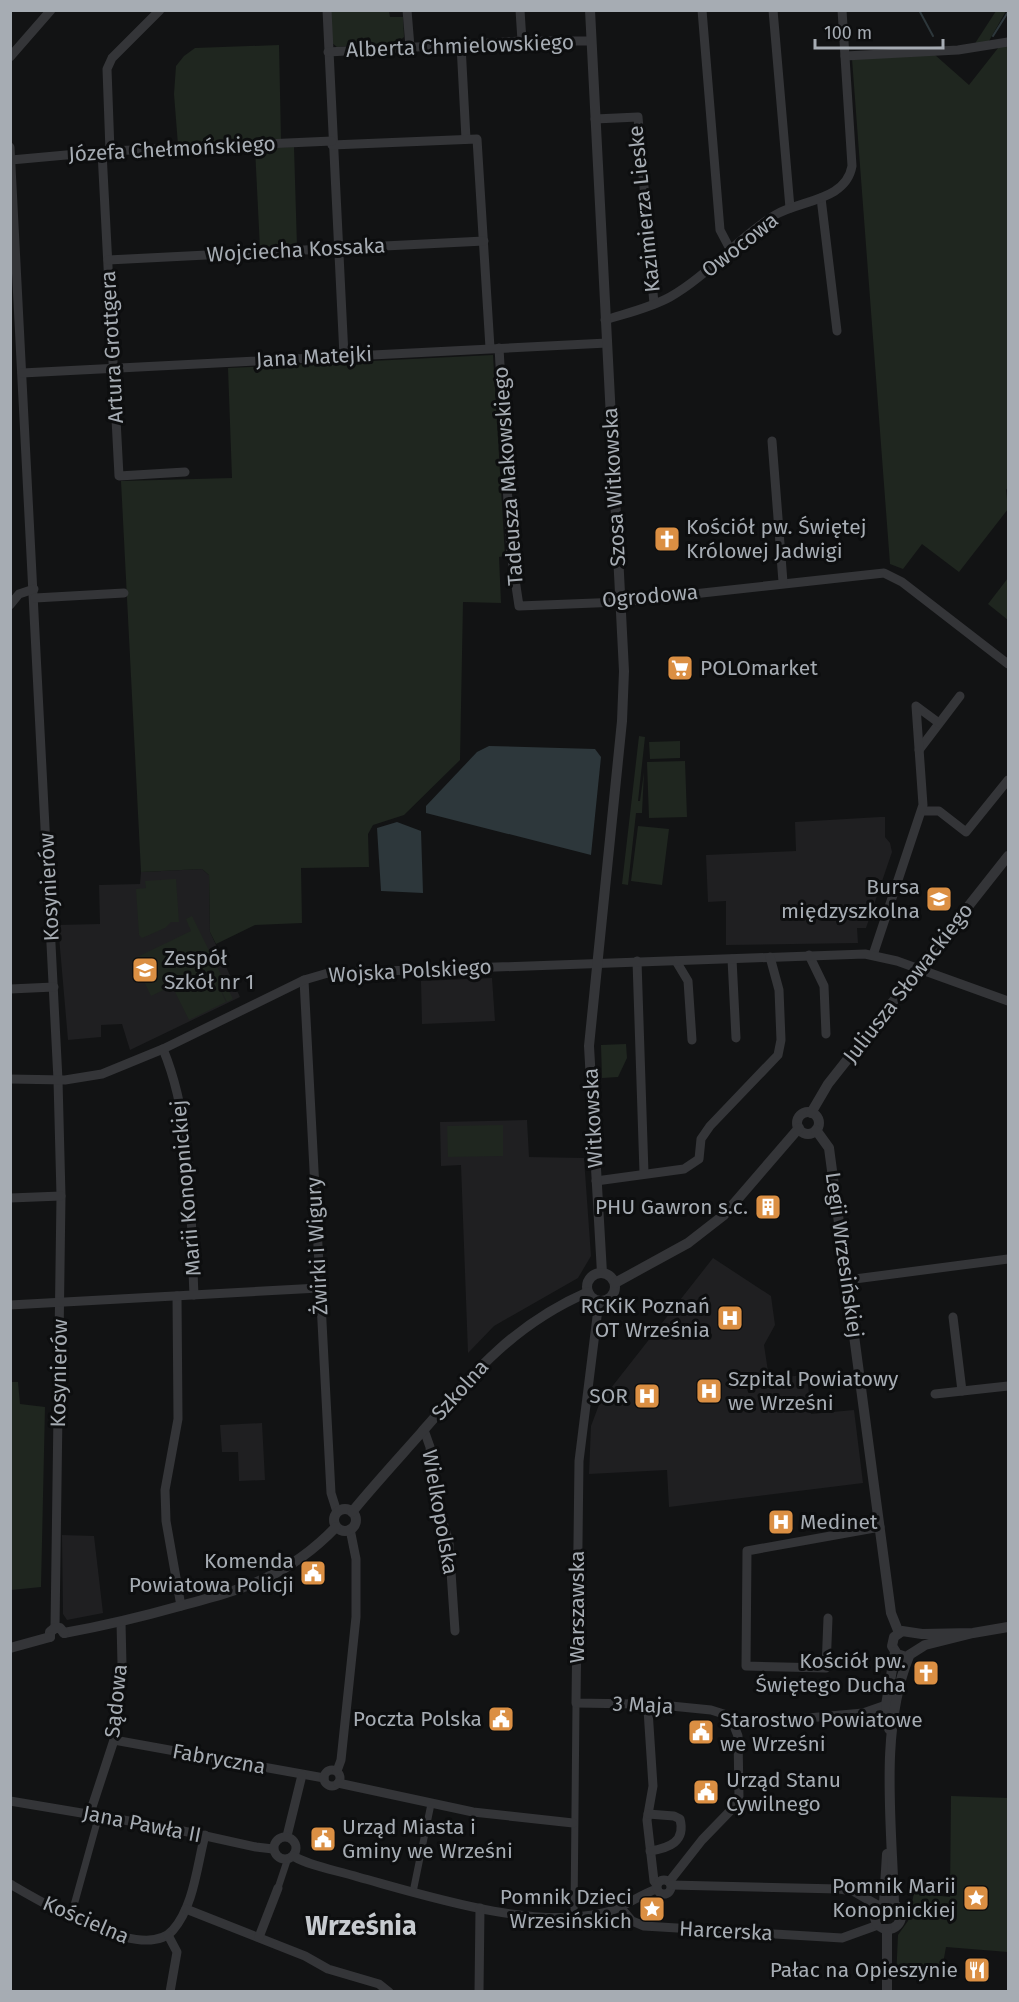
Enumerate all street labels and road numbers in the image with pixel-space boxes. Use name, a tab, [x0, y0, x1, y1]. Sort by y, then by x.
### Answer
street label: Alberta Chmielowskiego	[346, 29, 574, 63]
street label: Kazimierza Lieske	[622, 124, 666, 294]
street label: Józefa Chełmońskiego	[68, 131, 276, 167]
street label: Owocowa	[697, 207, 783, 283]
street label: Wojciecha Kossaka	[206, 232, 386, 268]
street label: Artura Grottgera	[95, 270, 129, 424]
street label: Jana Matejki	[255, 341, 373, 373]
street label: Tadeusza Makowskiego	[487, 366, 529, 586]
street label: Szosa Witkowska	[597, 407, 631, 567]
street label: Ogrodowa	[601, 579, 699, 613]
street label: Kosynierów	[33, 832, 65, 942]
street label: Juliusza Słowackiego	[837, 898, 979, 1068]
street label: Wojska Polskiego	[328, 954, 492, 988]
street label: Witkowska	[577, 1067, 609, 1169]
street label: Marii Konopnickiej	[165, 1099, 207, 1277]
street label: Legii Wrzesińskiej	[819, 1170, 869, 1340]
street label: Żwirki i Wigury	[300, 1176, 334, 1316]
street label: Kosynierów	[45, 1318, 73, 1428]
street label: Szkolna	[426, 1354, 494, 1426]
street label: Wielkopolska	[416, 1448, 464, 1576]
street label: Warszawska	[564, 1551, 590, 1663]
street label: Sądowa	[99, 1663, 133, 1739]
street label: 3 Maja	[612, 1690, 674, 1720]
street label: Fabryczna	[170, 1738, 268, 1780]
street label: Jana Pawła II	[80, 1800, 204, 1848]
street label: Kościelna	[39, 1890, 133, 1950]
street label: Harcerska	[679, 1916, 773, 1946]

